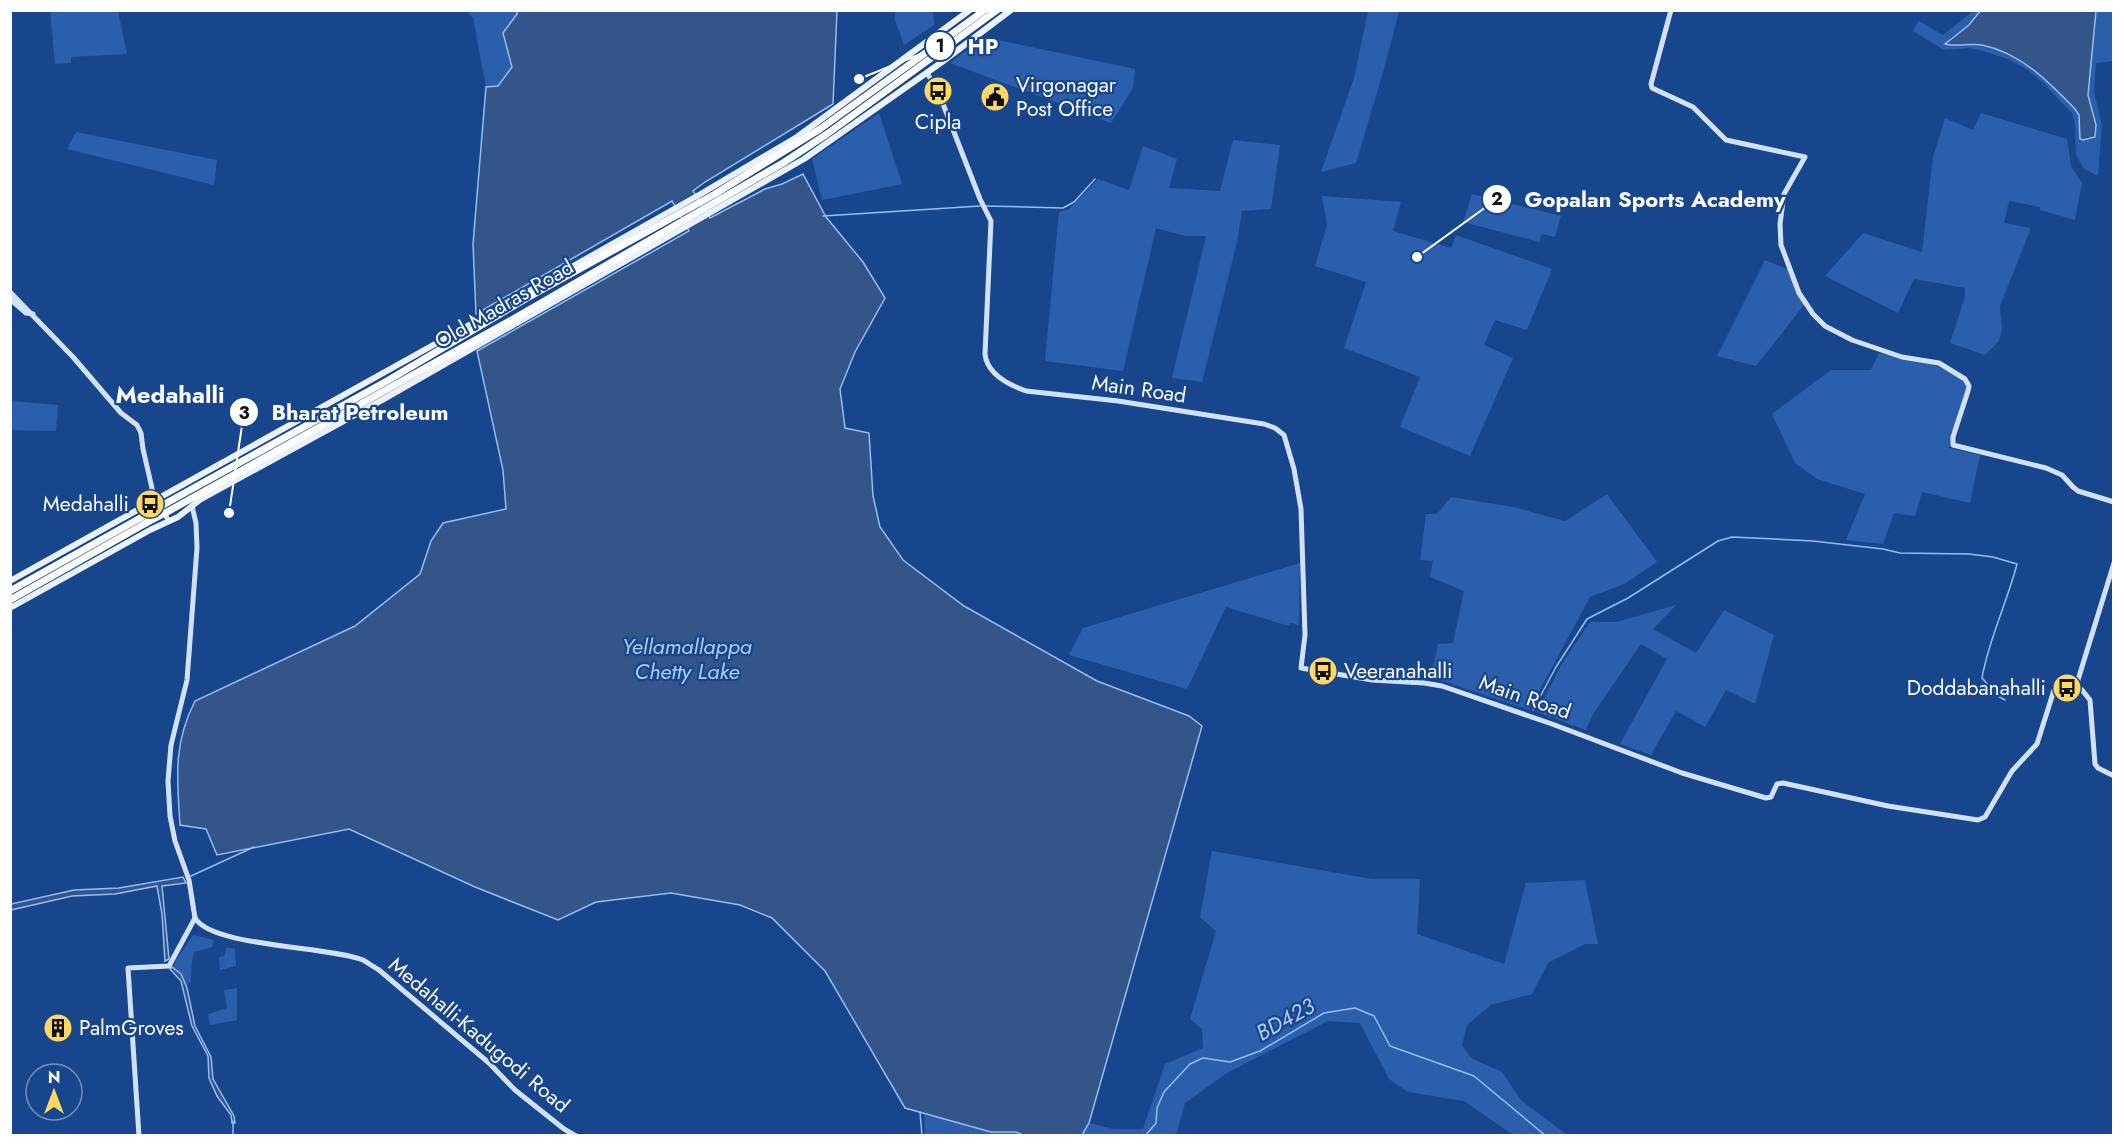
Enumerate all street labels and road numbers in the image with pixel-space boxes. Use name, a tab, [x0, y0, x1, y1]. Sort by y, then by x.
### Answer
street label: Old Madras Road	[429, 252, 579, 356]
street label: Main Road	[1090, 368, 1188, 410]
street label: Main Road	[1475, 667, 1575, 727]
street label: Medahalli-Kadugodi Road	[382, 950, 576, 1120]

